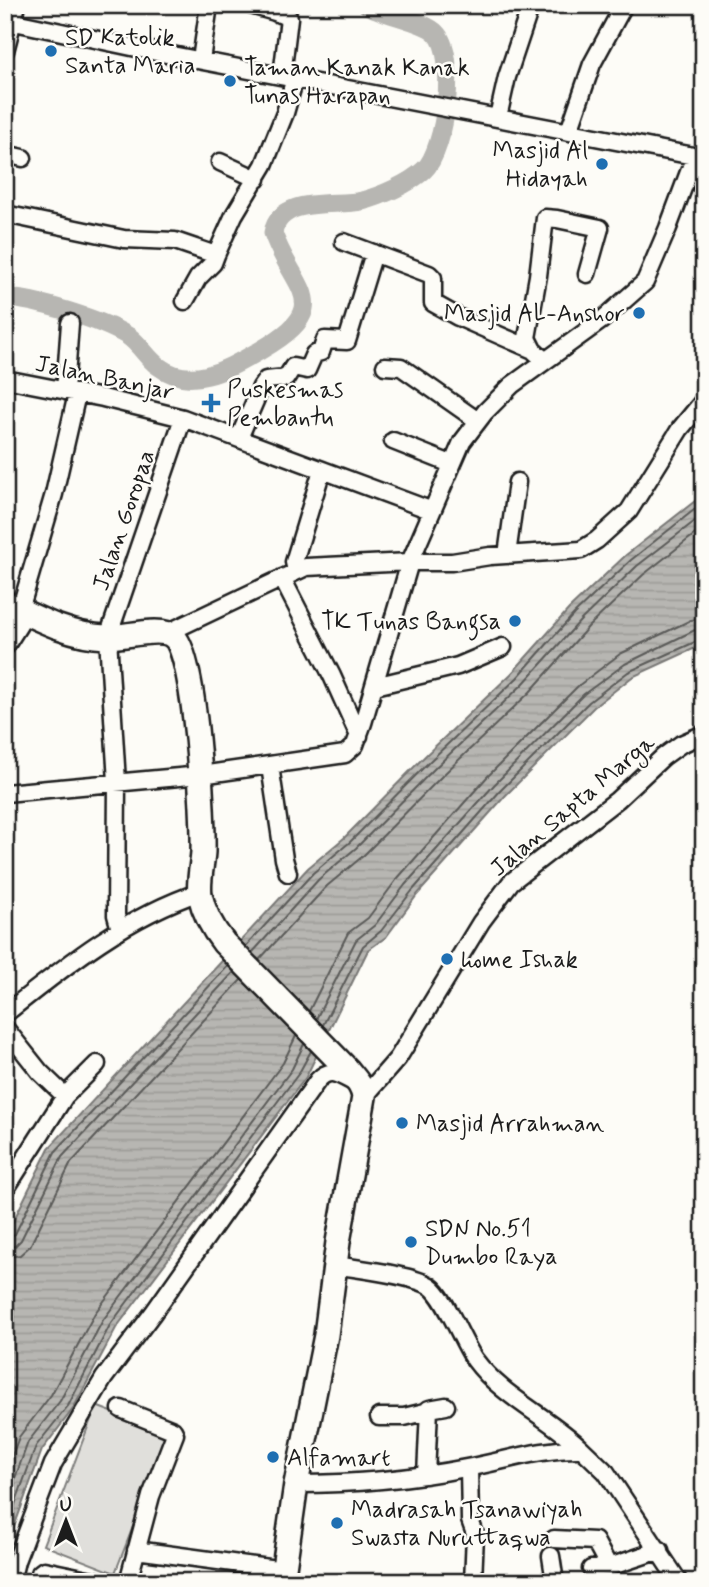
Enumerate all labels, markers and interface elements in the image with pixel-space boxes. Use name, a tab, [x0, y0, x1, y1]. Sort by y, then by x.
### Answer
place label: SD Katolik Santa Maria	[65, 23, 196, 82]
marker: SD Katolik Santa Maria	[43, 43, 59, 59]
place label: Taman Kanak Kanak Tunas Harapan	[244, 53, 470, 112]
marker: Taman Kanak Kanak Tunas Harapan	[222, 73, 238, 89]
place label: Masjid Al Hidayah	[493, 136, 588, 195]
marker: Masjid Al Hidayah	[594, 156, 610, 172]
place label: Masjid AL-Anshor	[444, 299, 625, 330]
marker: Masjid AL-Anshor	[631, 305, 647, 321]
street label: Jalan Banjar	[32, 349, 177, 408]
place label: Puskesmas Pembantu	[227, 375, 343, 434]
marker: Puskesmas Pembantu	[201, 393, 221, 413]
street label: Jalan Goropaa	[86, 446, 163, 595]
place label: TK Tunas Bangsa	[321, 607, 501, 641]
marker: TK Tunas Bangsa	[507, 613, 523, 629]
street label: Jalan Sapta Marga	[484, 728, 664, 886]
place label: home Ishak	[461, 945, 578, 976]
marker: home Ishak	[439, 951, 455, 967]
place label: Masjid Arrahman	[416, 1109, 604, 1140]
marker: Masjid Arrahman	[394, 1115, 410, 1131]
place label: SDN No.51 Dumbo Raya	[425, 1214, 558, 1273]
marker: SDN No.51 Dumbo Raya	[403, 1234, 419, 1250]
place label: Alfamart	[287, 1443, 390, 1474]
marker: Alfamart	[265, 1449, 281, 1465]
north arrow	[32, 1486, 102, 1556]
text: U	[60, 1493, 72, 1518]
place label: Madrasah Tsanawiyah Swasta Nuruttaqwa	[351, 1495, 582, 1554]
marker: Madrasah Tsanawiyah Swasta Nuruttaqwa	[329, 1515, 345, 1531]

